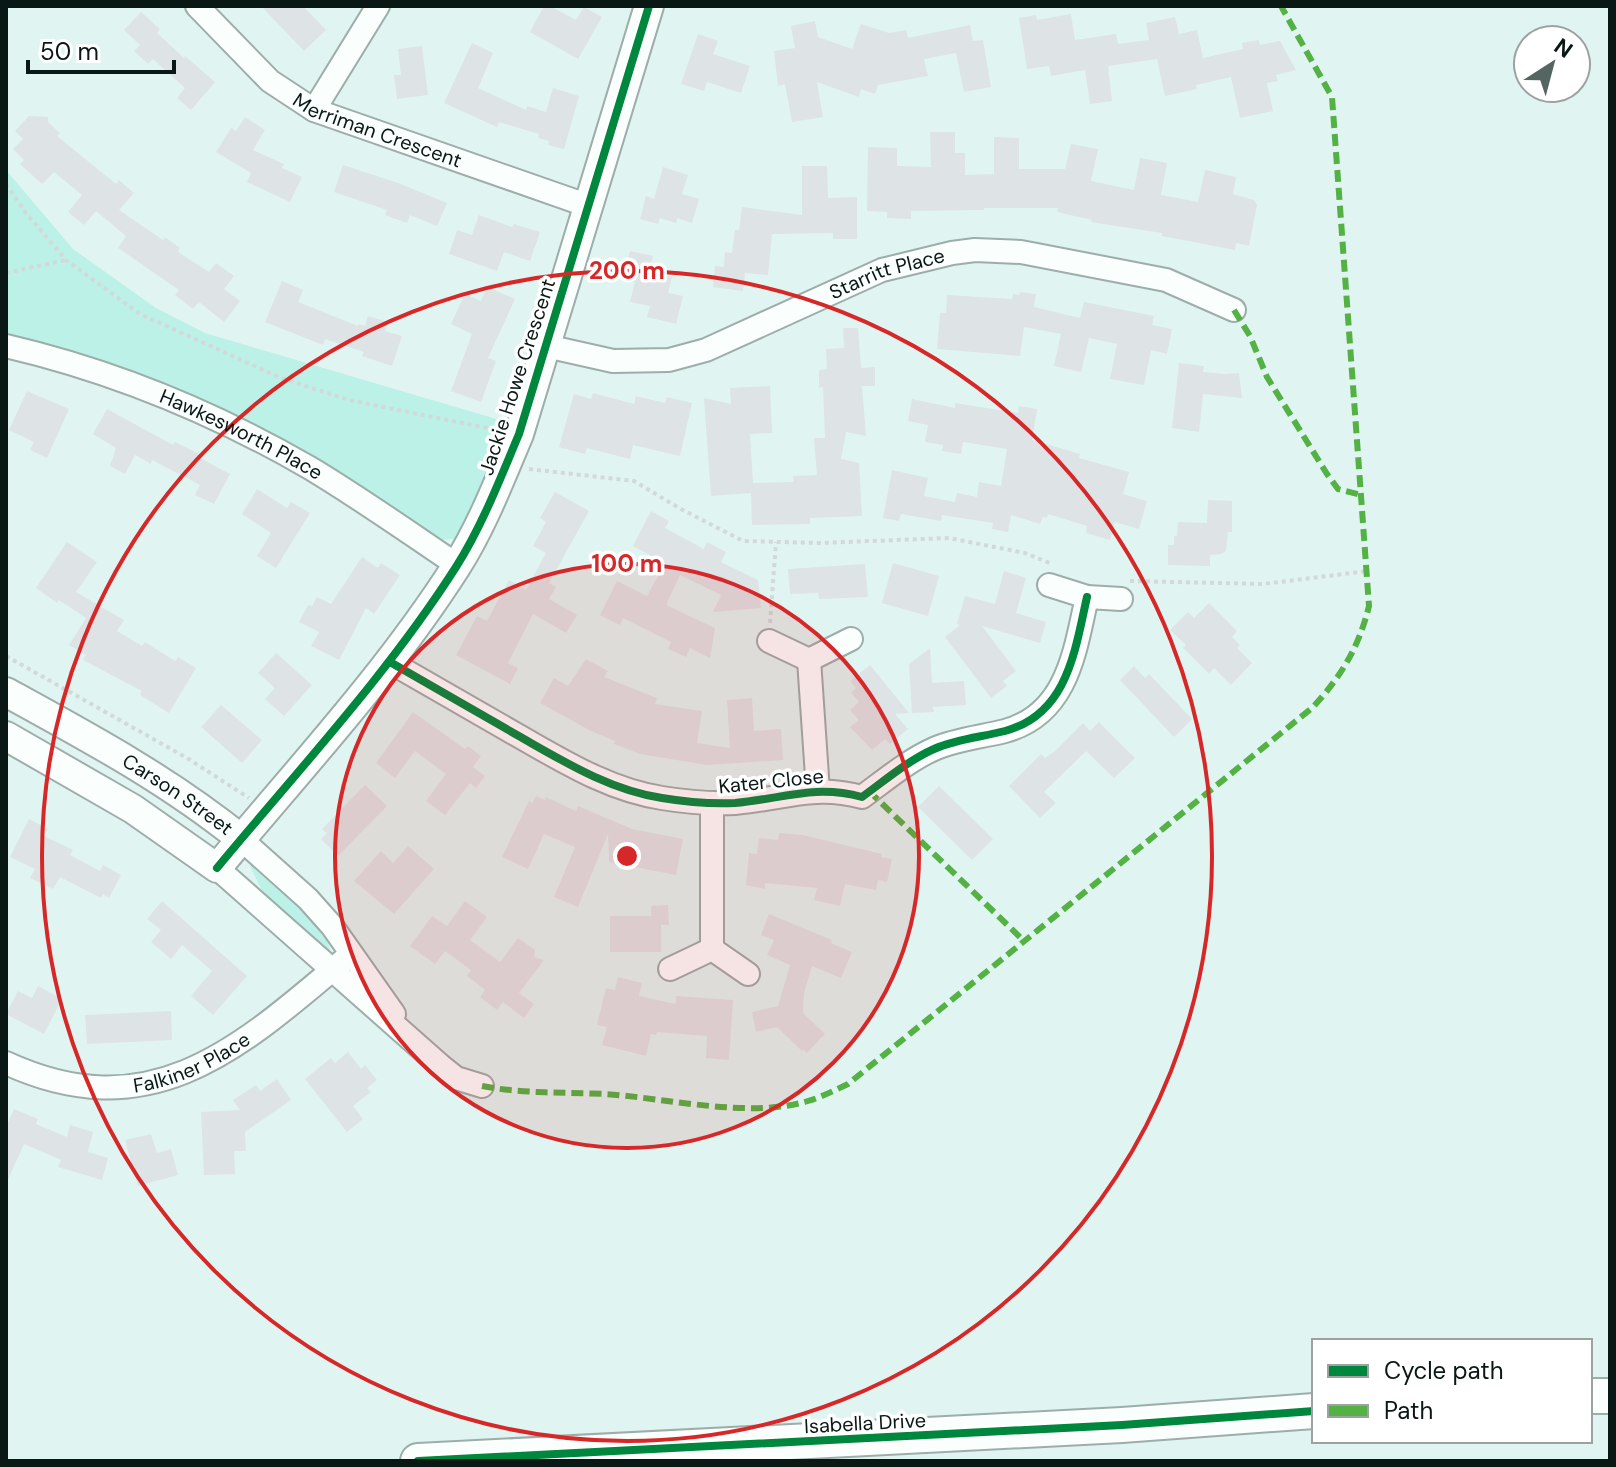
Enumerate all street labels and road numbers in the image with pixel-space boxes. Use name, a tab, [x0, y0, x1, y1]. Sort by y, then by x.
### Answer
street label: Merriman Crescent	[288, 87, 466, 174]
street label: Starritt Place	[825, 242, 947, 305]
street label: Jackie Howe Crescent	[473, 275, 561, 479]
street label: Hawkesworth Place	[156, 383, 328, 486]
street label: Carson Street	[118, 748, 238, 841]
street label: Kater Close	[717, 763, 825, 799]
street label: Falkiner Place	[131, 1026, 255, 1099]
street label: Isabella Drive	[803, 1407, 927, 1439]

